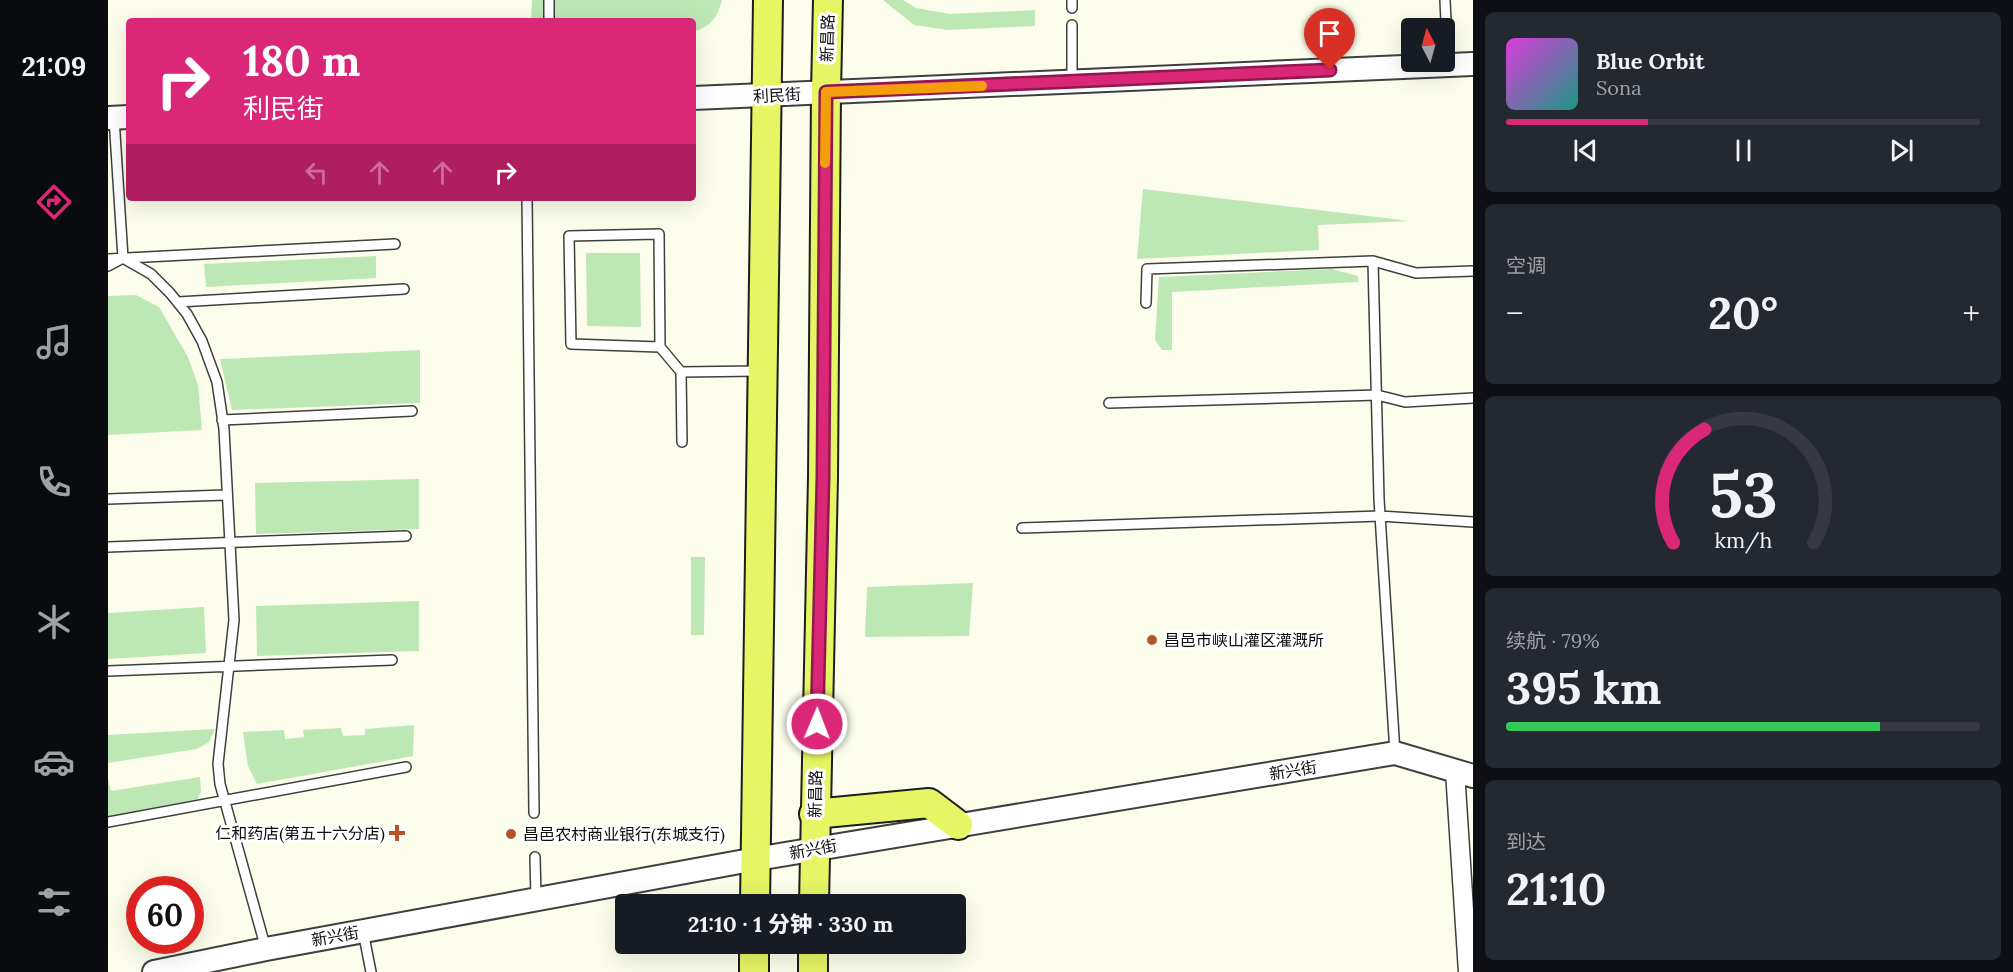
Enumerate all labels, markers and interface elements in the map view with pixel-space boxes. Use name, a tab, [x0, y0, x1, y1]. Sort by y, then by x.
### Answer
pin	[1304, 8, 1355, 70]
street label: 新昌路	[816, 14, 838, 62]
icon: arrive	[1313, 17, 1346, 50]
north arrow	[1401, 18, 1455, 72]
map controls	[1401, 18, 1455, 72]
text: 180 m	[243, 34, 360, 88]
icon: right	[144, 42, 222, 120]
text: Blue Orbit	[1596, 47, 1704, 75]
text: 21:09	[22, 49, 86, 83]
text: Sona	[1596, 75, 1642, 100]
street label: 利民街	[753, 84, 801, 106]
text: 利民街	[243, 91, 324, 125]
icon: previous	[1569, 134, 1602, 167]
icon: pause	[1727, 134, 1760, 167]
icon: next	[1885, 134, 1918, 167]
icon: left	[300, 156, 333, 189]
icon: ahead	[363, 156, 396, 189]
icon: ahead	[426, 156, 459, 189]
icon: right	[489, 156, 522, 189]
icon: directions	[33, 181, 75, 223]
text: 空调	[1506, 253, 1546, 278]
text: 20°	[1708, 284, 1778, 341]
text: −	[1506, 292, 1524, 334]
text: +	[1962, 292, 1980, 334]
icon: music	[33, 321, 75, 363]
text: 53	[1709, 454, 1777, 534]
icon: phone	[33, 461, 75, 503]
text: km/h	[1714, 526, 1772, 554]
icon: climate	[33, 601, 75, 643]
text: 续航 · 79%	[1506, 628, 1600, 653]
place label: 昌邑市峡山灌区灌溉所	[1164, 630, 1324, 650]
marker: 昌邑市峡山灌区灌溉所	[1145, 633, 1159, 647]
text: 395 km	[1506, 659, 1661, 716]
position arrow	[785, 692, 849, 756]
icon: car	[33, 741, 75, 783]
street label: 新兴街	[1268, 756, 1318, 784]
street label: 新昌路	[805, 770, 825, 818]
place label: 仁和药店(第五十六分店)	[215, 823, 385, 844]
place label: 昌邑农村商业银行(东城支行)	[523, 824, 725, 845]
marker: 仁和药店(第五十六分店)	[390, 826, 404, 840]
marker: 昌邑农村商业银行(东城支行)	[504, 827, 518, 841]
text: 到达	[1506, 829, 1546, 854]
street label: 新兴街	[788, 835, 838, 863]
text: 21:10	[1506, 860, 1606, 917]
speed limit sign: 60	[126, 876, 204, 954]
icon: filters	[33, 881, 75, 923]
text: 21:10 · 1 分钟 · 330 m	[688, 910, 893, 938]
street label: 新兴街	[310, 922, 360, 950]

